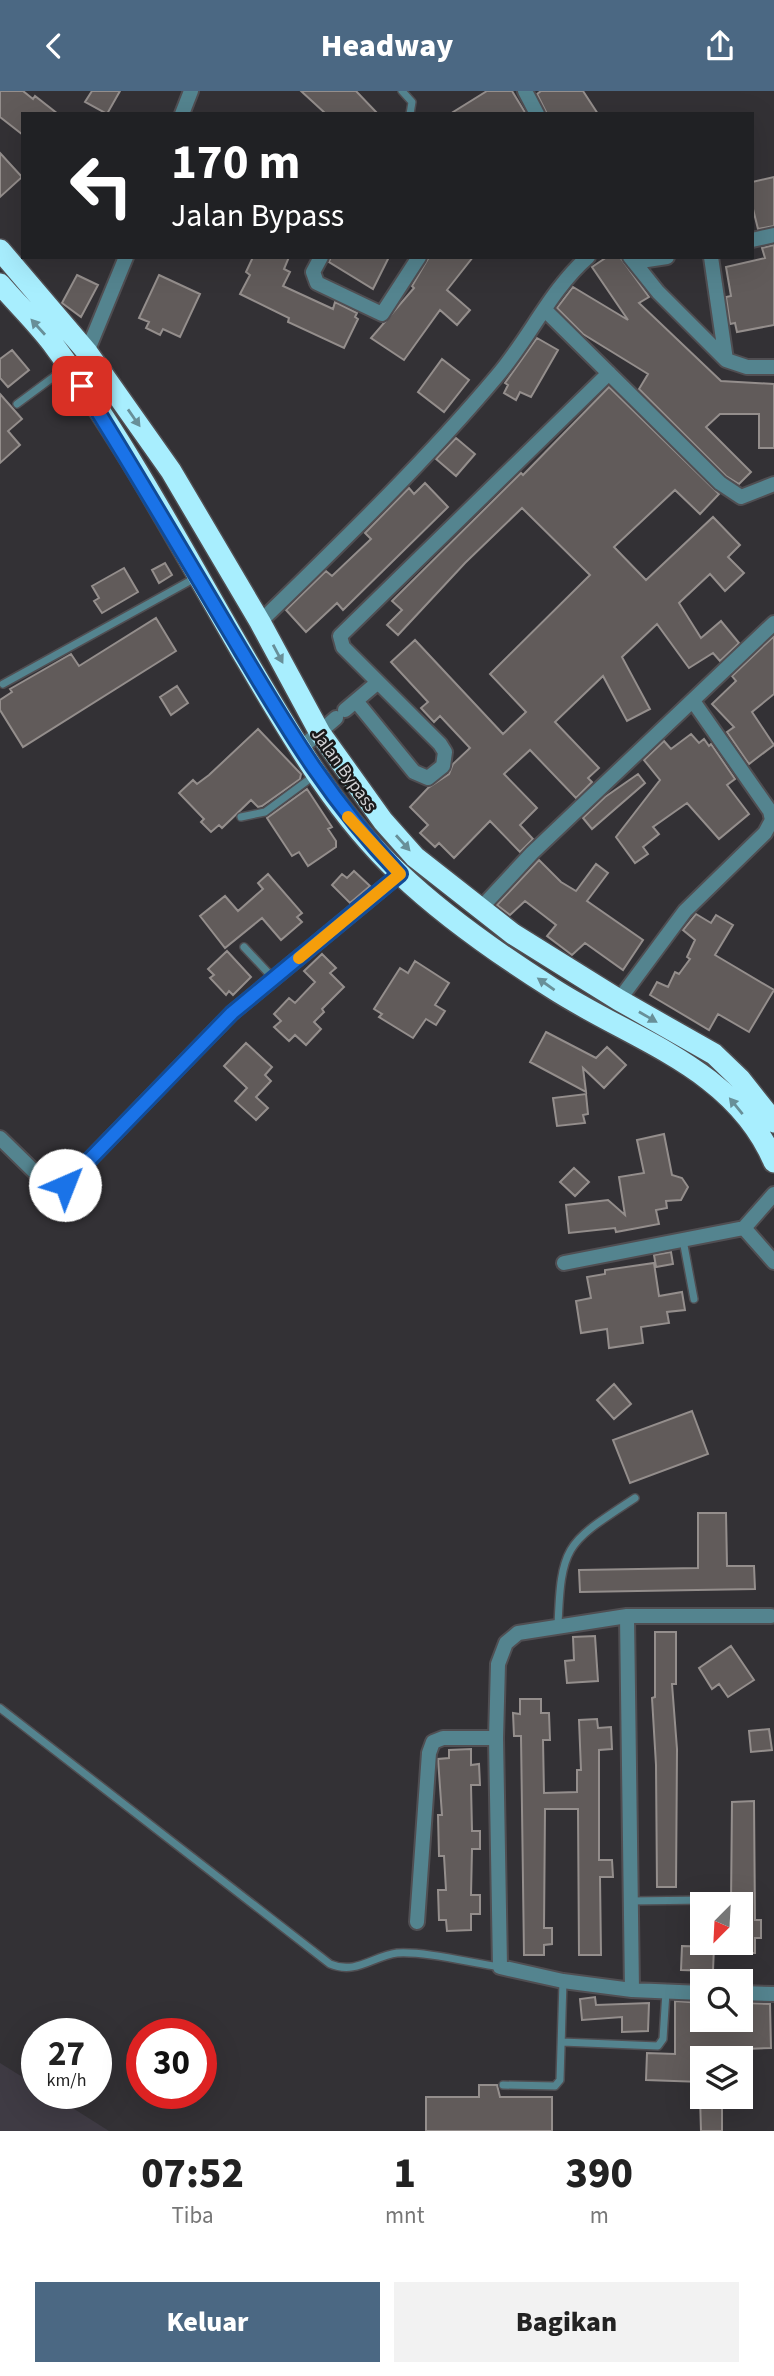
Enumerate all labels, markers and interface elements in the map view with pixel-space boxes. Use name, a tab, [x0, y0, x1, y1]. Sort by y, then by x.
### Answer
text: Headway	[321, 23, 453, 69]
icon: back	[35, 27, 73, 65]
icon: share	[701, 27, 739, 65]
text: 170 m	[171, 128, 300, 198]
icon: left	[56, 140, 147, 231]
text: Jalan Bypass	[171, 193, 344, 239]
one-way arrow	[30, 318, 46, 336]
pin	[52, 356, 112, 416]
icon: arrive	[63, 367, 101, 405]
one-way arrow	[127, 409, 141, 427]
one-way arrow	[271, 645, 283, 665]
street label: Jalan Bypass	[305, 723, 383, 817]
one-way arrow	[395, 834, 411, 852]
one-way arrow	[537, 977, 555, 991]
one-way arrow	[638, 1011, 657, 1023]
one-way arrow	[729, 1097, 743, 1115]
position arrow	[28, 1148, 102, 1222]
north arrow	[690, 1892, 752, 1955]
map controls	[690, 1892, 753, 2109]
button: search	[690, 1969, 753, 2032]
speed limit sign: 30	[126, 2018, 217, 2109]
text: 27	[48, 2029, 85, 2079]
button: layers	[690, 2046, 753, 2109]
text: km/h	[47, 2068, 86, 2093]
text: 07:52	[141, 2144, 244, 2204]
text: 1	[393, 2144, 416, 2204]
text: 390	[566, 2144, 633, 2204]
text: Tiba	[172, 2199, 213, 2232]
text: mnt	[385, 2199, 424, 2232]
text: m	[590, 2199, 609, 2232]
button: Keluar	[35, 2282, 380, 2362]
button: Bagikan	[394, 2282, 739, 2362]

